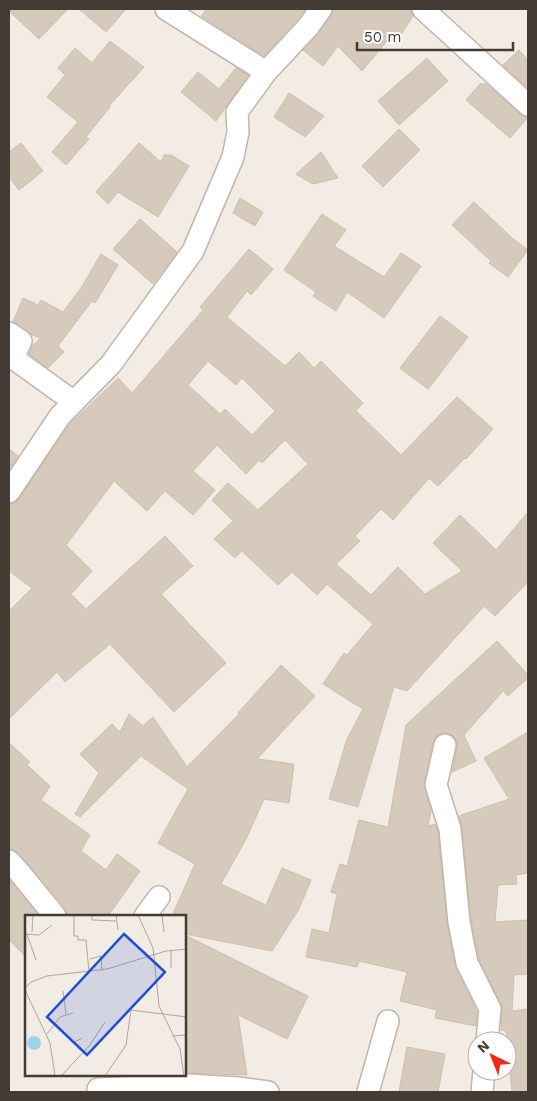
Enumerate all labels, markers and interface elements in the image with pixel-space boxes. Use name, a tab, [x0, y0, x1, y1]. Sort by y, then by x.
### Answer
scale bar	[357, 20, 513, 52]
text: 50 m	[364, 28, 401, 46]
inset map	[25, 915, 186, 1076]
north arrow	[467, 1031, 517, 1081]
text: N	[474, 1037, 492, 1056]

